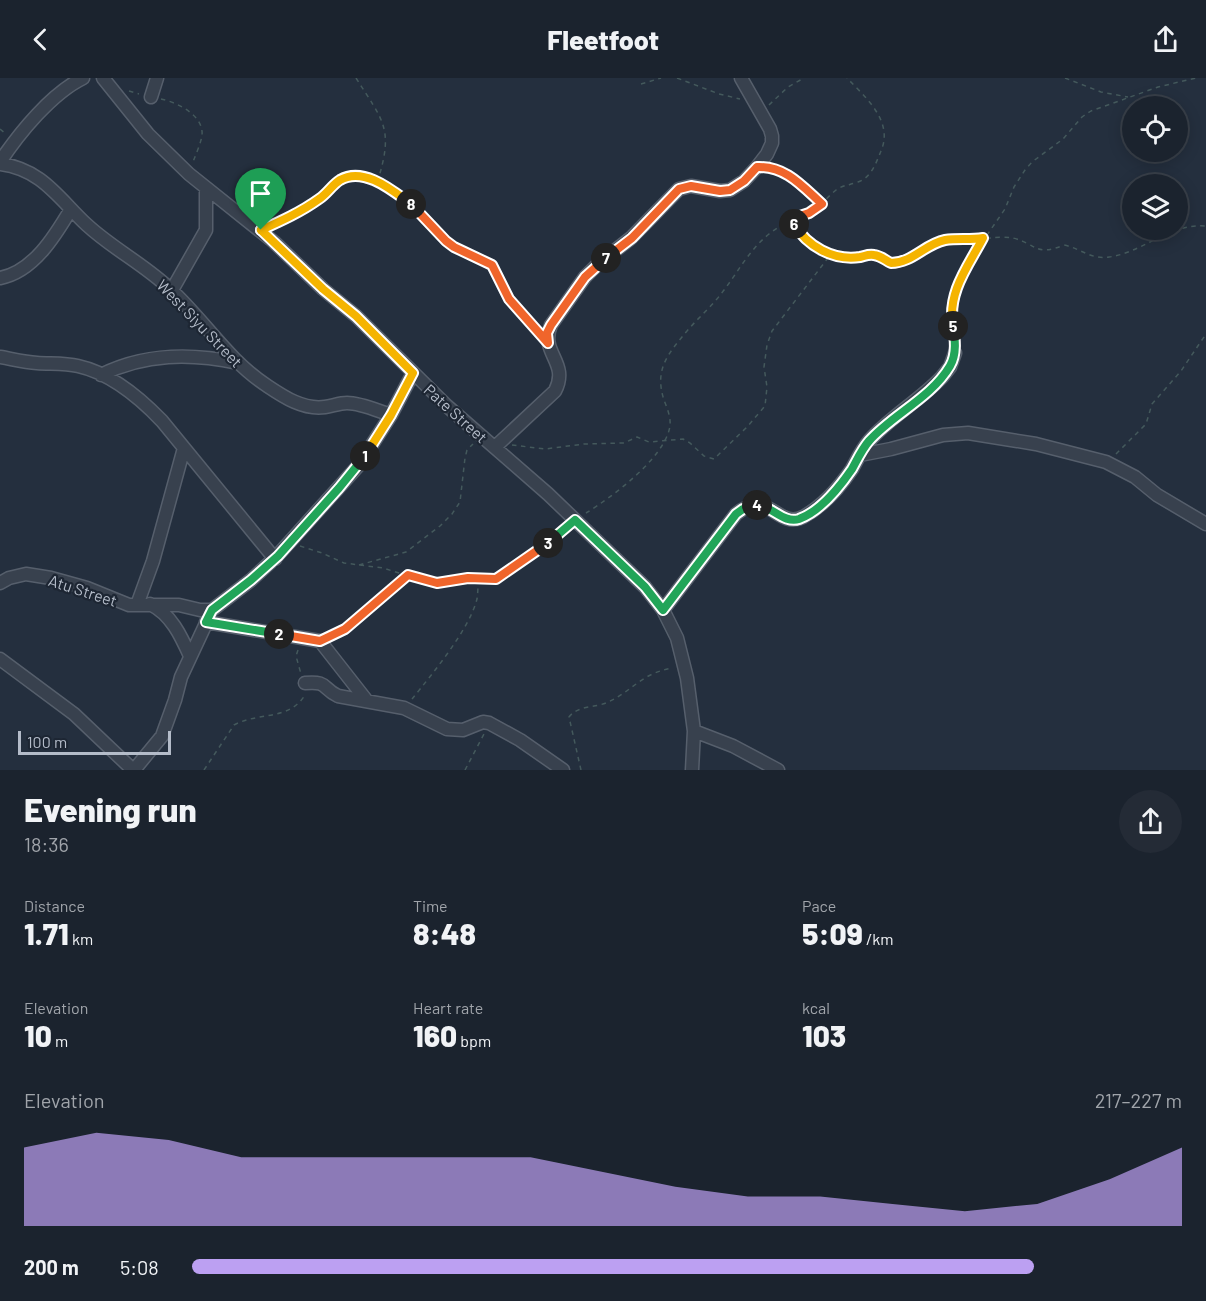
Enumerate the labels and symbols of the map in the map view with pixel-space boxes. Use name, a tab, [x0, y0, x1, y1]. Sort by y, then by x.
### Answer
pin	[235, 168, 286, 230]
pin: 8	[396, 189, 426, 219]
pin: 6	[779, 209, 809, 239]
pin: 7	[591, 243, 621, 273]
street label: West Siyu Street	[153, 275, 247, 371]
pin: 5	[938, 311, 968, 341]
street label: Pate Street	[420, 380, 492, 446]
pin: 1	[350, 441, 380, 471]
pin: 4	[742, 490, 772, 520]
pin: 3	[533, 528, 563, 558]
street label: Atu Street	[46, 570, 120, 610]
pin: 2	[264, 619, 294, 649]
scale bar	[18, 728, 171, 756]

